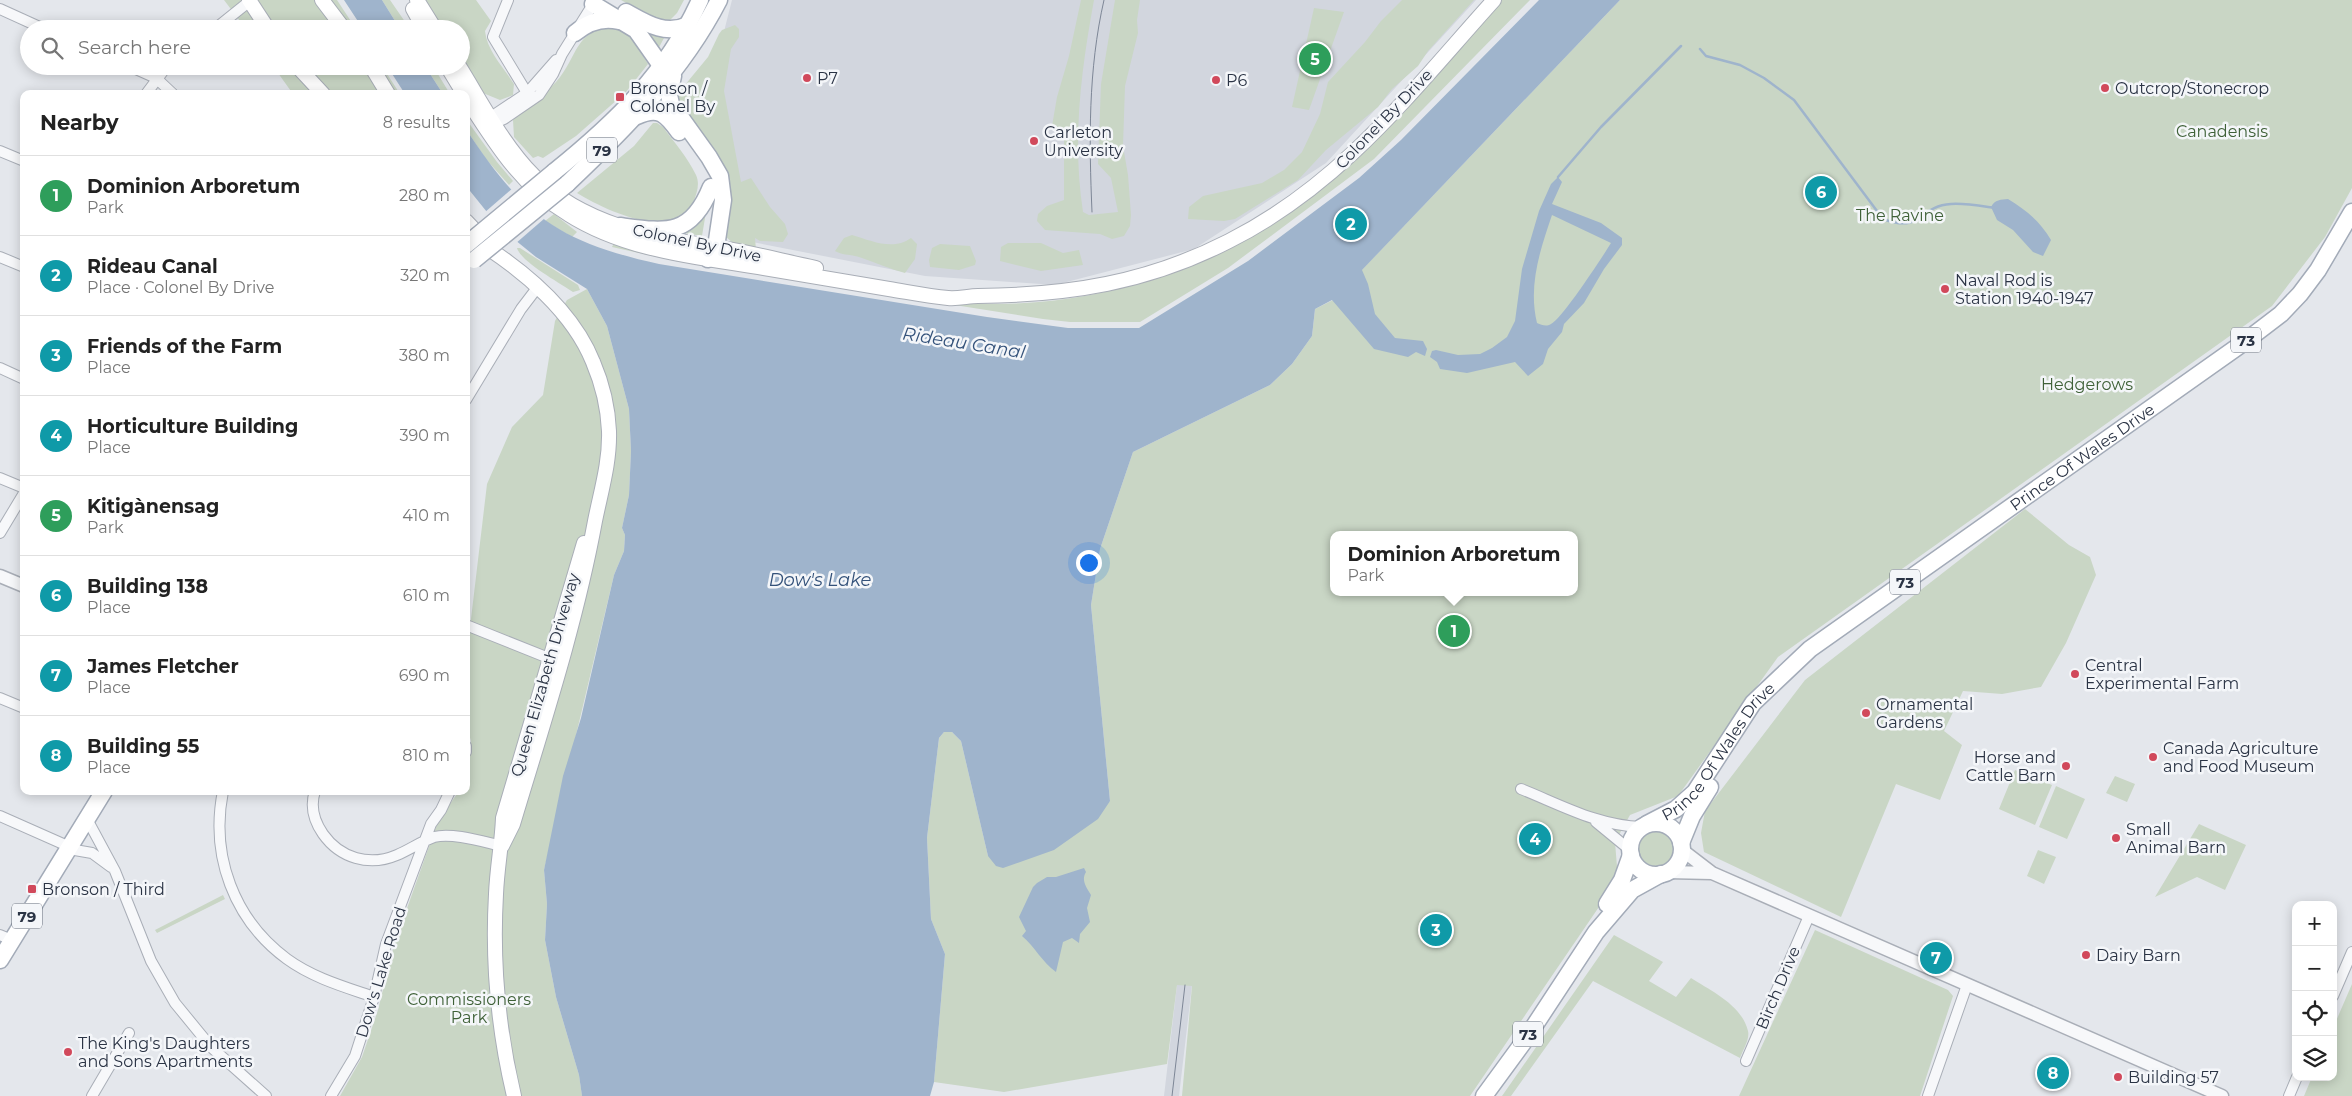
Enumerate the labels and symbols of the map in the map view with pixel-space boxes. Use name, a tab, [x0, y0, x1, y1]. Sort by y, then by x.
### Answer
pin: 5	[1299, 40, 1331, 78]
street label: Colonel By Drive	[1332, 65, 1436, 173]
place label: P7	[817, 69, 838, 88]
place label: P6	[1226, 71, 1247, 90]
marker: P7	[801, 72, 813, 84]
marker: P6	[1210, 74, 1222, 86]
place label: Bronson / Colonel By	[630, 79, 715, 116]
place label: Outcrop/Stonecrop	[2115, 79, 2269, 98]
marker: Outcrop/Stonecrop	[2099, 82, 2111, 94]
marker: Bronson / Colonel By	[614, 91, 626, 103]
park label: Canadensis	[2176, 122, 2268, 141]
place label: Carleton University	[1044, 123, 1123, 160]
marker: Carleton University	[1028, 135, 1040, 147]
road number: 79	[587, 138, 617, 162]
pin: 6	[1805, 173, 1837, 211]
pin: 2	[1335, 205, 1367, 243]
park label: The Ravine	[1856, 206, 1944, 225]
street label: Colonel By Drive	[631, 220, 763, 266]
place label: Naval Rod is Station 1940-1947	[1955, 271, 2094, 308]
marker: Naval Rod is Station 1940-1947	[1939, 283, 1951, 295]
water label: Rideau Canal	[901, 322, 1027, 364]
road number: 73	[2231, 328, 2261, 352]
park label: Hedgerows	[2041, 375, 2133, 394]
street label: Prince Of Wales Drive	[2006, 399, 2158, 514]
your location	[1076, 550, 1102, 576]
water label: Dow's Lake	[769, 569, 871, 591]
road number: 73	[1890, 570, 1920, 594]
street label: Queen Elizabeth Driveway	[507, 571, 583, 779]
pin: 1	[1438, 612, 1470, 650]
place label: Central Experimental Farm	[2085, 656, 2239, 693]
marker: Central Experimental Farm	[2069, 668, 2081, 680]
street label: Prince Of Wales Drive	[1658, 678, 1778, 824]
place label: Ornamental Gardens	[1876, 695, 1973, 732]
marker: Ornamental Gardens	[1860, 707, 1872, 719]
place label: Canada Agriculture and Food Museum	[2163, 739, 2318, 776]
place label: Horse and Cattle Barn	[1966, 748, 2056, 785]
marker: Canada Agriculture and Food Museum	[2147, 751, 2159, 763]
marker: Horse and Cattle Barn	[2060, 760, 2072, 772]
pin: 4	[1519, 820, 1551, 858]
place label: Small Animal Barn	[2126, 820, 2226, 857]
marker: Small Animal Barn	[2110, 832, 2122, 844]
place label: Bronson / Third	[42, 880, 165, 899]
marker: Bronson / Third	[26, 883, 38, 895]
road number: 79	[12, 904, 42, 928]
street label: Dow's Lake Road	[352, 904, 410, 1040]
pin: 3	[1420, 911, 1452, 949]
pin: 7	[1920, 939, 1952, 977]
street label: Birch Drive	[1752, 944, 1804, 1032]
place label: Dairy Barn	[2096, 946, 2181, 965]
marker: Dairy Barn	[2080, 949, 2092, 961]
park label: Commissioners Park	[407, 990, 531, 1027]
road number: 73	[1513, 1022, 1543, 1046]
place label: The King's Daughters and Sons Apartments	[78, 1034, 253, 1071]
marker: The King's Daughters and Sons Apartments	[62, 1046, 74, 1058]
pin: 8	[2037, 1054, 2069, 1092]
place label: Building 57	[2128, 1068, 2219, 1087]
marker: Building 57	[2112, 1071, 2124, 1083]

